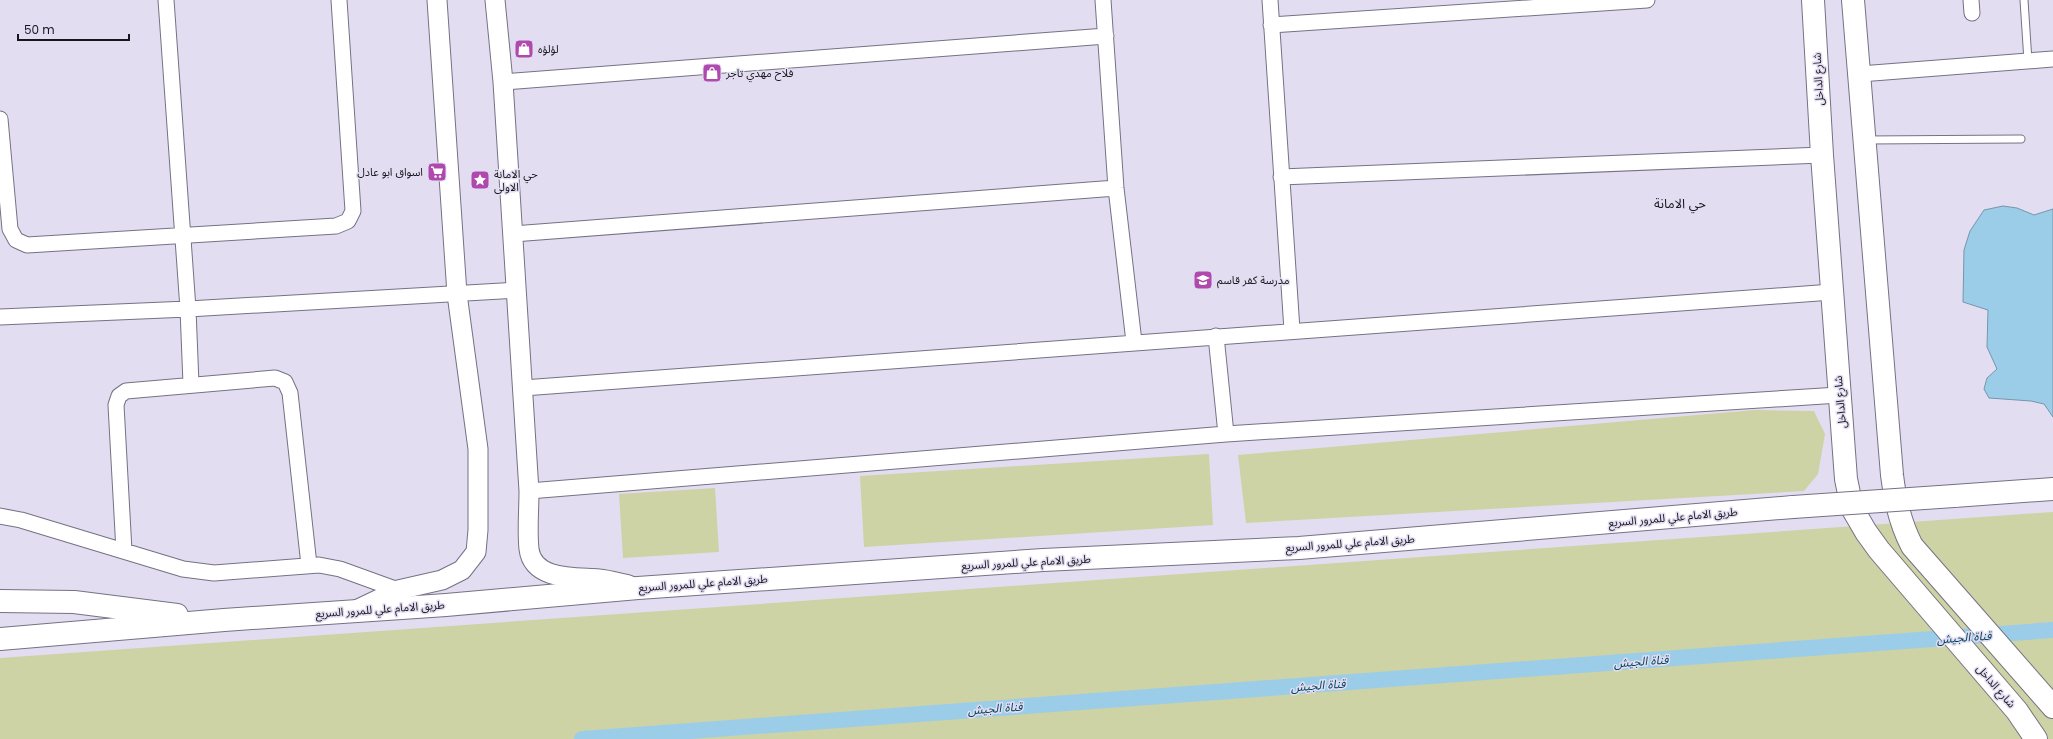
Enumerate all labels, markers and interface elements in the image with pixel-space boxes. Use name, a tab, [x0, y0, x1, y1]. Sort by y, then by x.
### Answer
scale bar	[18, 16, 129, 42]
text: 50 m	[24, 21, 55, 38]
shop icon: لؤلؤه	[513, 38, 535, 60]
place label: لؤلؤه	[538, 41, 559, 57]
street label: شارع الداخل	[1809, 52, 1827, 106]
shop icon: فلاح مهدي تاجر	[701, 62, 723, 84]
place label: فلاح مهدي تاجر	[725, 65, 793, 83]
supermarket icon: اسواق ابو عادل	[426, 161, 448, 183]
place label: اسواق ابو عادل	[357, 164, 423, 180]
place label: حي الامانة الاولى	[494, 166, 538, 195]
place icon: حي الامانة الاولى	[469, 169, 491, 191]
district label: حي الامانة	[1654, 194, 1706, 214]
school or university icon: مدرسة كفر قاسم	[1192, 269, 1214, 291]
place label: مدرسة كفر قاسم	[1217, 272, 1290, 289]
street label: شارع الداخل	[1830, 375, 1850, 429]
street label: طريق الامام علي للمرور السريع	[1608, 503, 1738, 532]
street label: طريق الامام علي للمرور السريع	[1285, 531, 1415, 557]
street label: طريق الامام علي للمرور السريع	[961, 551, 1091, 575]
street label: طريق الامام علي للمرور السريع	[638, 571, 768, 597]
street label: طريق الامام علي للمرور السريع	[315, 597, 445, 623]
water label: قناة الجيش	[1936, 627, 1993, 647]
water label: قناة الجيش	[1613, 651, 1670, 671]
street label: شارع الداخل	[1973, 661, 2020, 711]
water label: قناة الجيش	[1290, 675, 1347, 695]
water label: قناة الجيش	[967, 698, 1024, 718]

